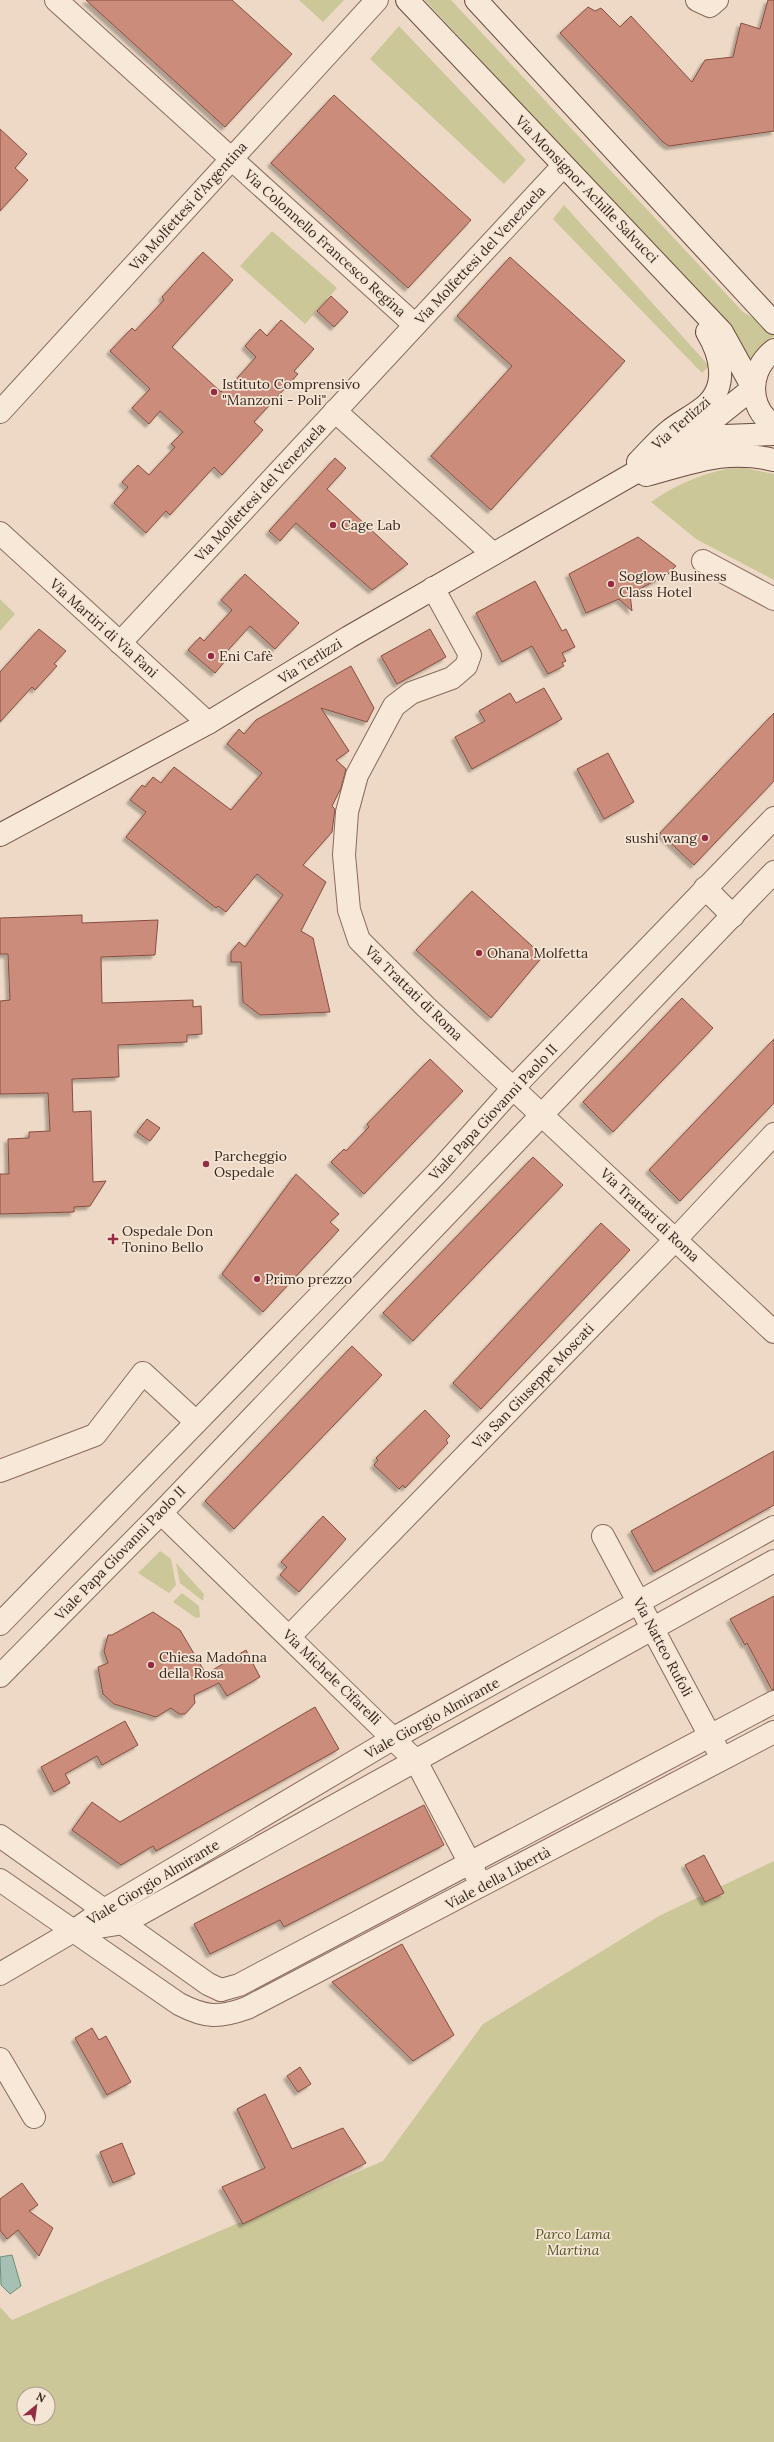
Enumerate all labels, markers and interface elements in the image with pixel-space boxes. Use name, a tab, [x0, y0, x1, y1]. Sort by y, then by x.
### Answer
street label: Via Monsignor Achille Salvucci	[511, 111, 662, 267]
street label: Via Molfettesi d'Argentina	[125, 138, 251, 275]
street label: Via Colonnello Francesco Regina	[240, 165, 410, 321]
street label: Via Molfettesi del Venezuela	[410, 182, 549, 329]
place label: Istituto Comprensivo "Manzoni - Poli"	[222, 375, 360, 409]
marker: Istituto Comprensivo "Manzoni - Poli"	[209, 387, 219, 397]
street label: Via Terlizzi	[647, 393, 714, 454]
street label: Via Molfettesi del Venezuela	[190, 419, 329, 566]
place label: Cage Lab	[341, 516, 401, 534]
marker: Cage Lab	[328, 520, 338, 530]
place label: Soglow Business Class Hotel	[619, 567, 726, 601]
street label: Via Martiri di Via Fani	[45, 574, 162, 681]
marker: Soglow Business Class Hotel	[606, 579, 616, 589]
street label: Via Terlizzi	[274, 634, 345, 688]
place label: Eni Cafè	[219, 647, 273, 665]
marker: Eni Cafè	[206, 651, 216, 661]
place label: sushi wang	[625, 829, 697, 847]
marker: sushi wang	[700, 833, 710, 843]
street label: Via Trattati di Roma	[360, 941, 467, 1044]
place label: Ohana Molfetta	[487, 944, 588, 962]
marker: Ohana Molfetta	[474, 948, 484, 958]
street label: Viale Papa Giovanni Paolo II	[424, 1040, 561, 1185]
place label: Parcheggio Ospedale	[214, 1147, 287, 1181]
marker: Parcheggio Ospedale	[201, 1159, 211, 1169]
street label: Via Trattati di Roma	[596, 1164, 703, 1266]
place label: Ospedale Don Tonino Bello	[122, 1222, 214, 1256]
marker: Ospedale Don Tonino Bello	[107, 1233, 119, 1245]
place label: Primo prezzo	[265, 1270, 352, 1288]
marker: Primo prezzo	[252, 1274, 262, 1284]
street label: Via San Giuseppe Moscati	[468, 1319, 598, 1453]
street label: Viale Papa Giovanni Paolo II	[50, 1482, 189, 1625]
street label: Via Natteo Rufoli	[629, 1594, 697, 1700]
street label: Via Michele Cifarelli	[278, 1625, 385, 1729]
place label: Chiesa Madonna della Rosa	[159, 1648, 267, 1682]
marker: Chiesa Madonna della Rosa	[146, 1660, 156, 1670]
street label: Viale Giorgio Almirante	[361, 1673, 503, 1763]
street label: Viale Giorgio Almirante	[83, 1835, 223, 1929]
street label: Viale della Libertà	[442, 1843, 554, 1914]
park label: Parco Lama Martina	[535, 2225, 611, 2259]
north arrow	[16, 2386, 56, 2426]
text: N	[34, 2389, 48, 2406]

